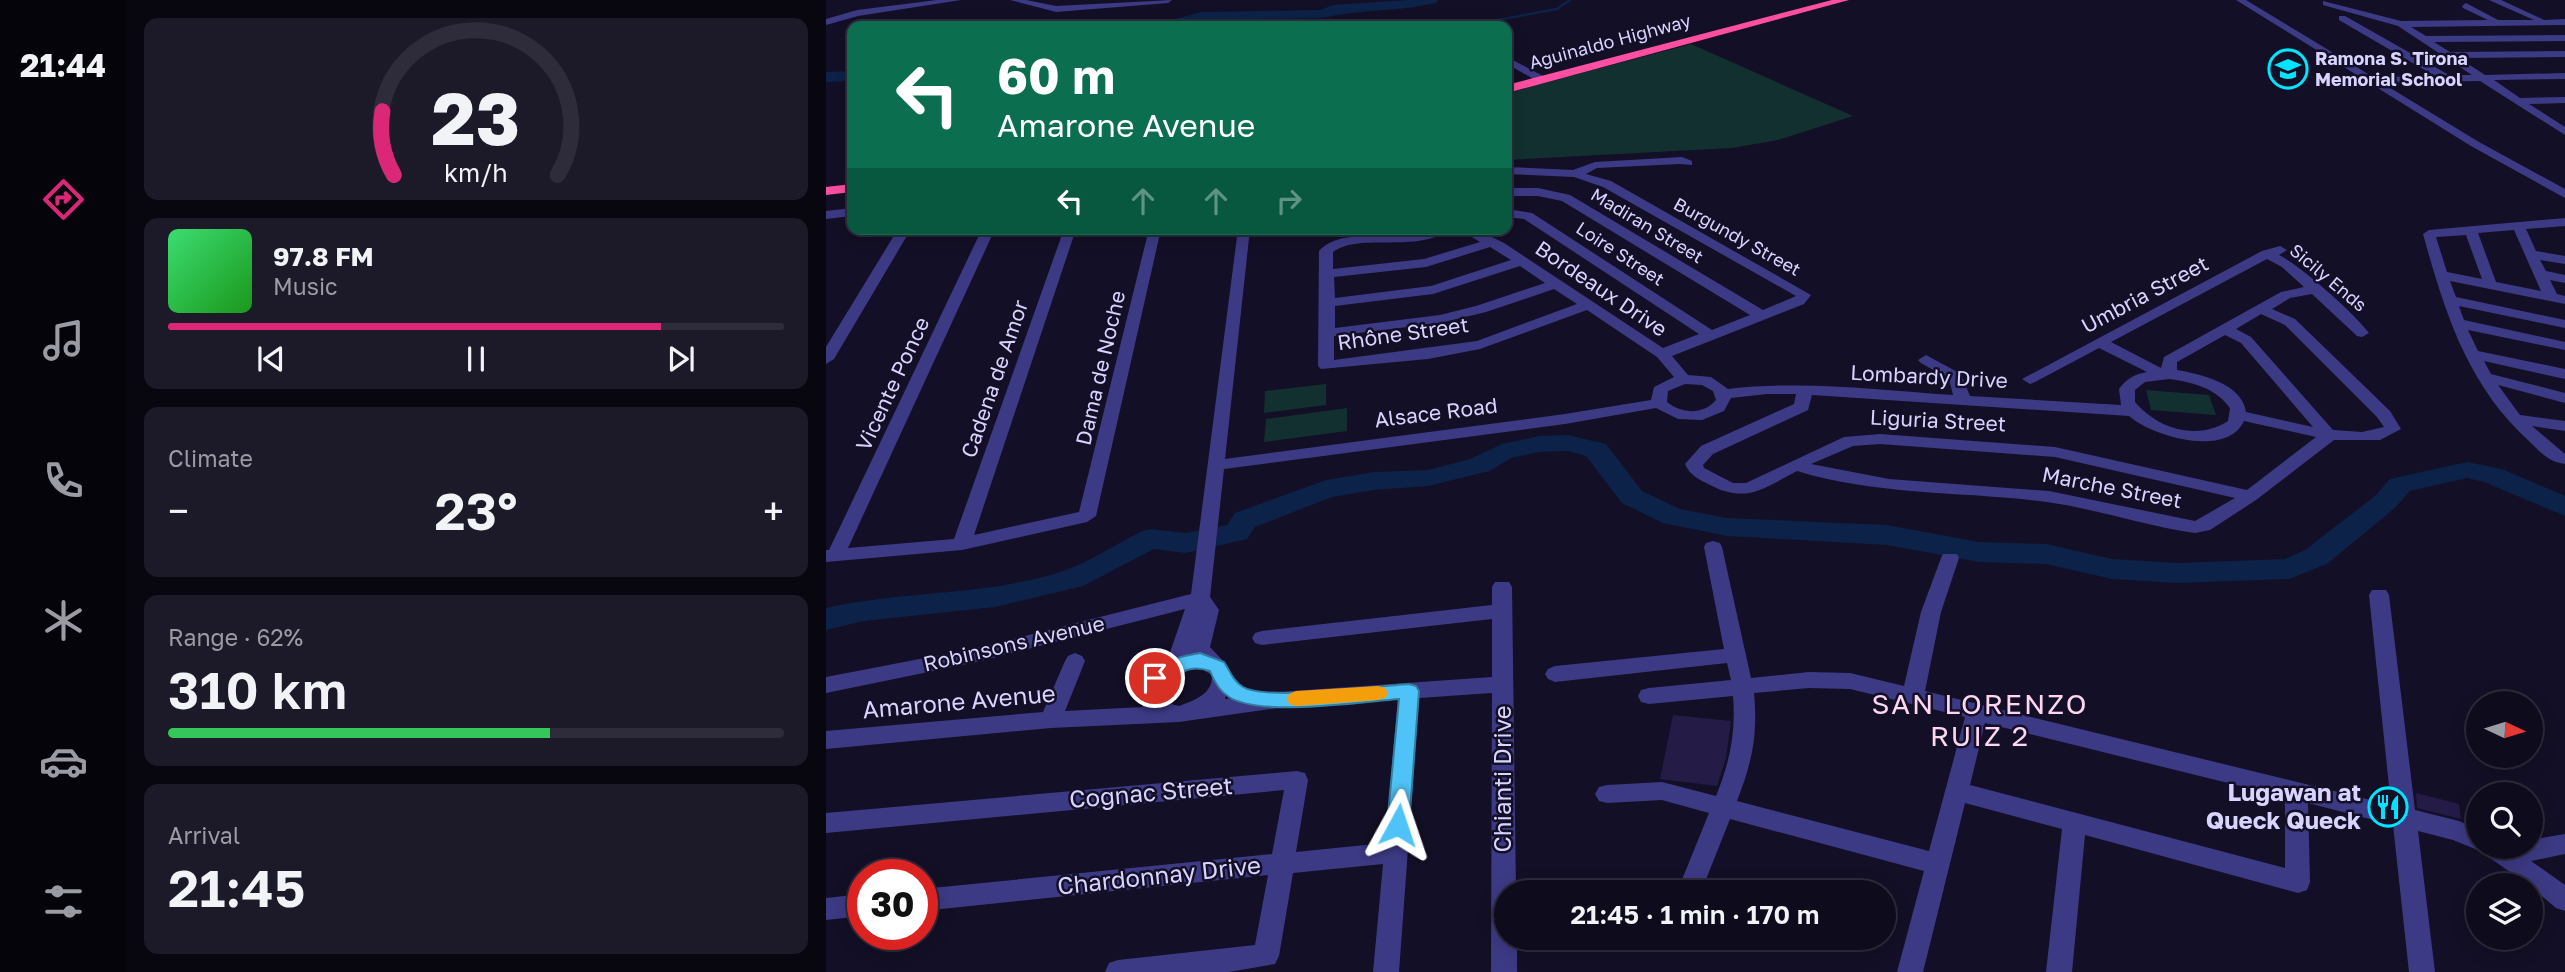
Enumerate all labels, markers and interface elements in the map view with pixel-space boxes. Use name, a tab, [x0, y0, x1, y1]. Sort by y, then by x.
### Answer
street label: Aguinaldo Highway	[1527, 9, 1693, 73]
text: 21:44	[20, 46, 106, 84]
text: 60 m	[997, 46, 1115, 105]
place label: Ramona S. Tirona Memorial School	[2315, 47, 2468, 90]
school or university icon: Ramona S. Tirona Memorial School	[2267, 48, 2309, 90]
icon: left	[882, 49, 973, 140]
text: 23	[432, 74, 520, 161]
text: Amarone Avenue	[997, 106, 1255, 144]
text: km/h	[444, 157, 508, 188]
icon: directions	[39, 175, 88, 224]
icon: left	[1051, 182, 1089, 220]
icon: ahead	[1124, 182, 1162, 220]
icon: ahead	[1197, 182, 1235, 220]
icon: right	[1270, 182, 1308, 220]
street label: Madiran Street	[1587, 183, 1708, 267]
street label: Burgundy Street	[1670, 192, 1805, 280]
street label: Loire Street	[1572, 216, 1669, 290]
street label: Bordeaux Drive	[1531, 235, 1672, 342]
street label: Sicily Ends	[2286, 239, 2372, 316]
text: 97.8 FM	[273, 241, 374, 272]
street label: Umbria Street	[2077, 250, 2212, 338]
text: Music	[273, 272, 338, 300]
street label: Dama de Noche	[1070, 288, 1130, 448]
street label: Cadena de Amor	[955, 296, 1033, 461]
street label: Rhône Street	[1336, 311, 1470, 355]
street label: Vicente Ponce	[850, 313, 934, 455]
icon: music	[39, 316, 88, 365]
icon: previous	[252, 340, 290, 378]
icon: pause	[457, 340, 495, 378]
icon: next	[662, 340, 700, 378]
street label: Lombardy Drive	[1850, 359, 2008, 393]
street label: Alsace Road	[1373, 392, 1499, 432]
street label: Liguria Street	[1869, 403, 2007, 437]
text: Climate	[168, 444, 253, 472]
icon: phone	[39, 456, 88, 505]
street label: Marche Street	[2040, 461, 2184, 513]
text: 23°	[435, 479, 517, 541]
text: −	[168, 488, 189, 533]
text: +	[763, 488, 784, 533]
icon: climate	[39, 596, 88, 645]
street label: Robinsons Avenue	[921, 610, 1107, 677]
text: Range · 62%	[168, 623, 303, 651]
pin	[1125, 648, 1185, 708]
text: 310 km	[168, 658, 347, 720]
icon: arrive	[1136, 659, 1174, 697]
street label: Amarone Avenue	[861, 678, 1057, 723]
district label: SAN LORENZO RUIZ 2	[1872, 687, 2088, 752]
north arrow	[2466, 691, 2543, 768]
map controls	[2466, 691, 2543, 950]
street label: Chianti Drive	[1487, 705, 1516, 853]
icon: car	[39, 737, 88, 786]
street label: Cognac Street	[1068, 770, 1234, 813]
place label: Lugawan at Queck Queck	[2206, 777, 2361, 834]
button: search	[2466, 782, 2543, 859]
restaurant icon: Lugawan at Queck Queck	[2367, 786, 2409, 828]
position arrow	[1361, 788, 1435, 862]
text: Arrival	[168, 821, 240, 849]
street label: Chardonnay Drive	[1056, 849, 1262, 900]
text: 21:45	[168, 856, 305, 918]
speed limit sign: 30	[847, 859, 938, 950]
button: layers	[2466, 873, 2543, 950]
icon: filters	[39, 877, 88, 926]
text: 21:45 · 1 min · 170 m	[1571, 899, 1819, 930]

